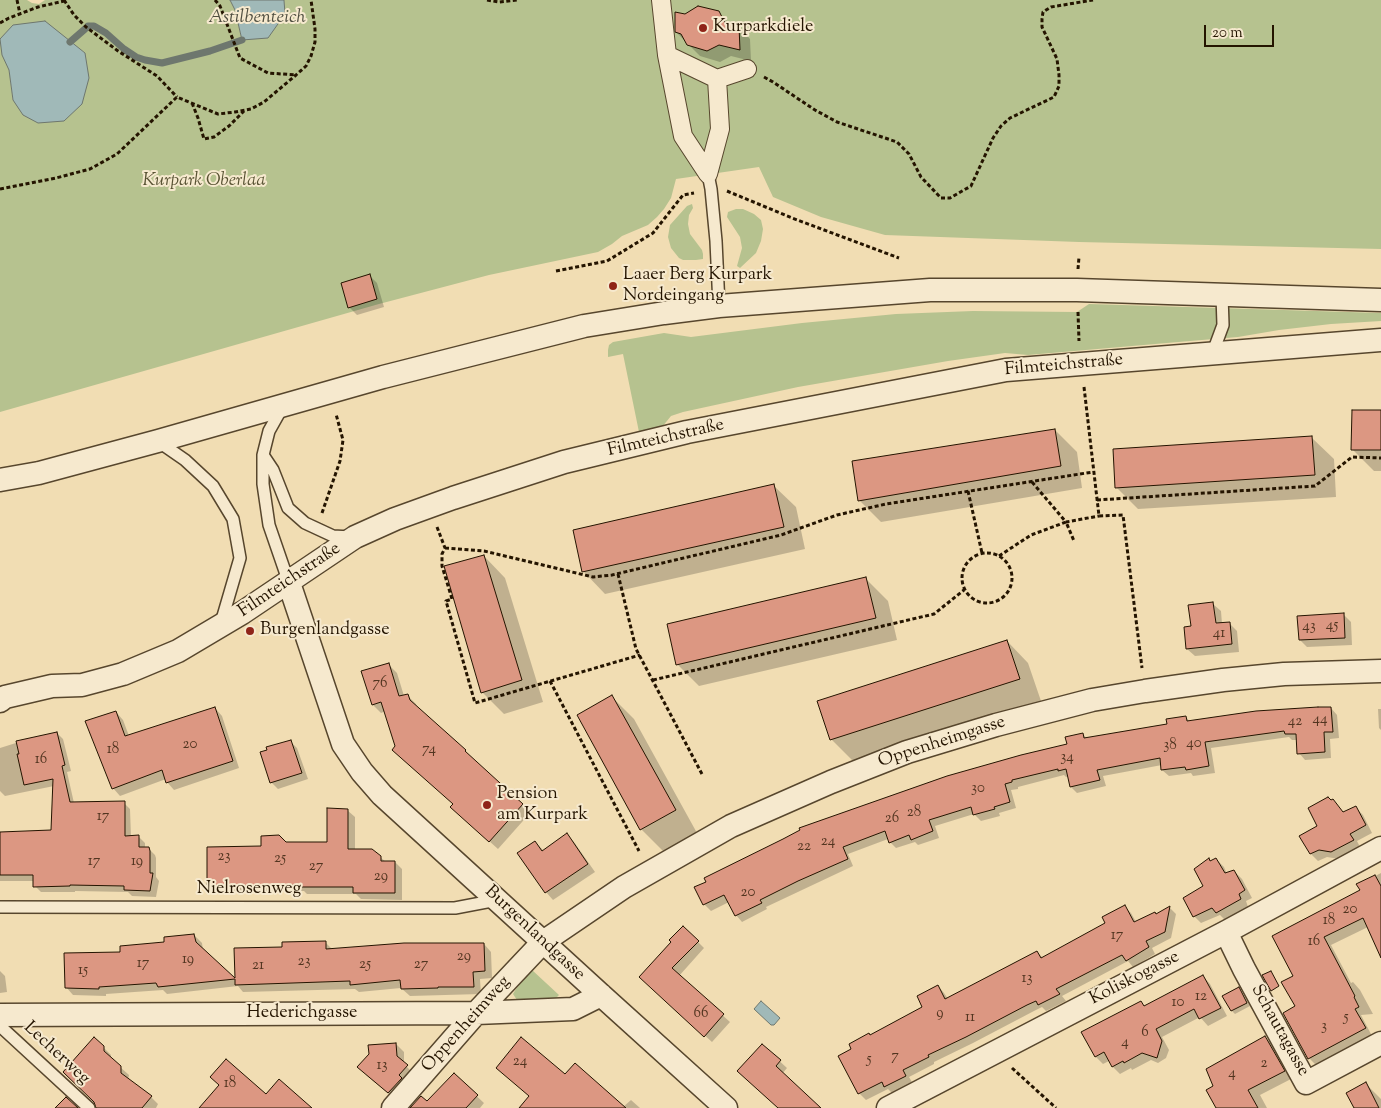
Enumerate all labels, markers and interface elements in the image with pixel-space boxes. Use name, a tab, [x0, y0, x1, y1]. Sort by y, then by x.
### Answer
water label: Astilbenteich	[208, 8, 306, 30]
scale bar	[1206, 15, 1276, 47]
place label: Kurparkdiele	[713, 17, 813, 39]
marker: Kurparkdiele	[697, 22, 709, 34]
text: 20 m	[1212, 23, 1243, 44]
park label: Kurpark Oberlaa	[142, 171, 266, 193]
place label: Laaer Berg Kurpark Nordeingang	[623, 265, 772, 308]
marker: Laaer Berg Kurpark Nordeingang	[607, 280, 619, 292]
street label: Filmteichstraße	[1004, 350, 1124, 382]
street label: Filmteichstraße	[606, 415, 726, 463]
street label: Filmteichstraße	[235, 539, 345, 623]
house number: 45	[1326, 617, 1338, 635]
house number: 43	[1302, 618, 1316, 636]
place label: Burgenlandgasse	[260, 620, 390, 642]
marker: Burgenlandgasse	[244, 625, 256, 637]
house number: 41	[1213, 625, 1225, 643]
house number: 76	[373, 675, 387, 693]
house number: 44	[1312, 711, 1328, 729]
street label: Oppenheimgasse	[876, 712, 1008, 774]
house number: 42	[1288, 713, 1302, 731]
house number: 40	[1186, 735, 1202, 753]
house number: 20	[183, 736, 197, 754]
house number: 38	[1163, 737, 1177, 755]
house number: 18	[107, 741, 119, 759]
house number: 74	[422, 741, 436, 759]
house number: 34	[1060, 749, 1074, 767]
house number: 16	[35, 751, 47, 769]
house number: 30	[971, 780, 985, 798]
place label: Pension am Kurpark	[497, 784, 588, 826]
marker: Pension am Kurpark	[481, 799, 493, 811]
house number: 28	[907, 804, 921, 822]
house number: 17	[97, 808, 109, 826]
house number: 26	[885, 810, 899, 828]
house number: 24	[821, 833, 835, 851]
house number: 22	[797, 838, 811, 856]
house number: 23	[217, 848, 231, 866]
house number: 25	[274, 850, 286, 868]
house number: 17	[88, 853, 100, 871]
house number: 19	[131, 853, 143, 871]
house number: 27	[309, 858, 323, 876]
house number: 29	[374, 868, 388, 886]
street label: Nielrosenweg	[197, 879, 301, 901]
street label: Burgenlandgasse	[479, 882, 589, 986]
house number: 20	[741, 884, 755, 902]
house number: 20	[1343, 901, 1357, 919]
house number: 18	[1323, 912, 1335, 930]
house number: 17	[1111, 927, 1123, 945]
house number: 16	[1308, 933, 1320, 951]
street label: Koliskogasse	[1086, 947, 1184, 1011]
house number: 29	[457, 948, 471, 966]
house number: 19	[182, 951, 194, 969]
house number: 23	[297, 953, 311, 971]
house number: 17	[137, 955, 149, 973]
house number: 25	[359, 956, 371, 974]
house number: 27	[414, 956, 428, 974]
house number: 21	[252, 957, 264, 975]
house number: 15	[78, 962, 88, 980]
house number: 13	[1021, 970, 1033, 988]
street label: Oppenheimweg	[418, 972, 516, 1078]
street label: Schautagasse	[1245, 981, 1313, 1081]
house number: 12	[1195, 988, 1207, 1006]
house number: 10	[1172, 994, 1184, 1012]
street label: Hederichgasse	[247, 1003, 357, 1025]
house number: 66	[694, 1005, 708, 1023]
house number: 9	[936, 1005, 944, 1023]
house number: 11	[965, 1009, 975, 1027]
house number: 5	[1343, 1009, 1349, 1027]
street label: Lecherweg	[18, 1018, 94, 1090]
house number: 3	[1321, 1018, 1327, 1036]
house number: 6	[1141, 1024, 1149, 1042]
house number: 4	[1121, 1034, 1129, 1052]
house number: 7	[891, 1048, 899, 1066]
house number: 5	[866, 1051, 872, 1069]
house number: 24	[513, 1053, 527, 1071]
house number: 2	[1260, 1055, 1268, 1073]
house number: 13	[376, 1057, 388, 1075]
house number: 4	[1228, 1065, 1236, 1083]
house number: 18	[224, 1075, 236, 1093]

